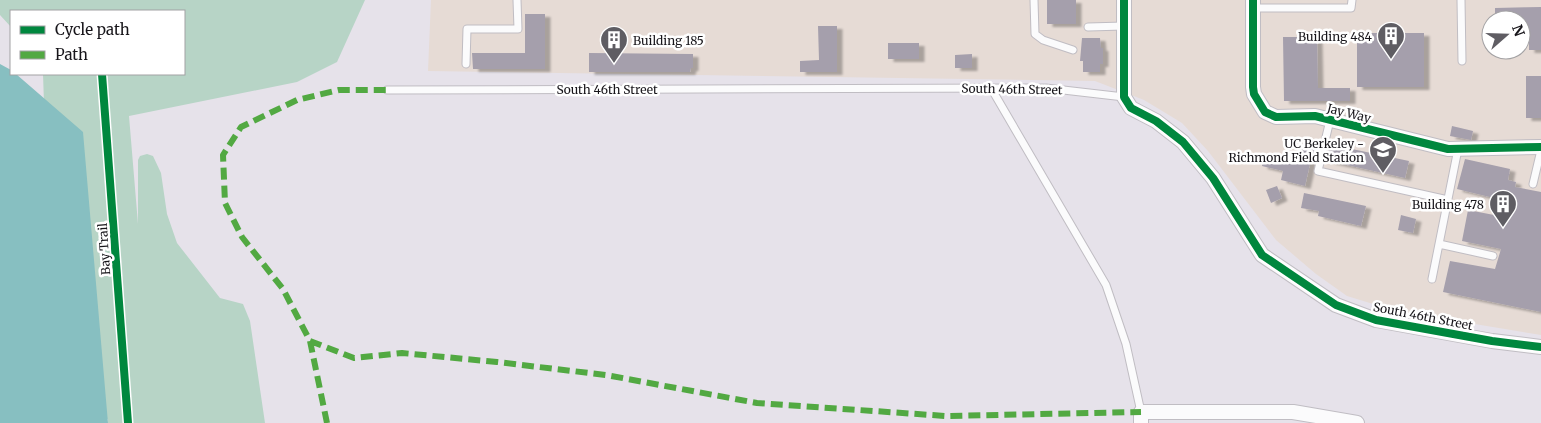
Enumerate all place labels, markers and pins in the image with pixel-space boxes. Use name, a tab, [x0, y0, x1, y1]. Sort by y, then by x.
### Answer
building icon: Building 484	[1376, 21, 1406, 60]
building icon: Building 185	[599, 25, 629, 64]
place label: Building 484	[1298, 29, 1373, 44]
place label: Building 185	[633, 33, 704, 48]
school or university icon: UC Berkeley - Richmond Field Station	[1368, 135, 1398, 174]
place label: UC Berkeley - Richmond Field Station	[1228, 136, 1364, 165]
building icon: Building 478	[1488, 189, 1518, 228]
place label: Building 478	[1412, 197, 1484, 212]

